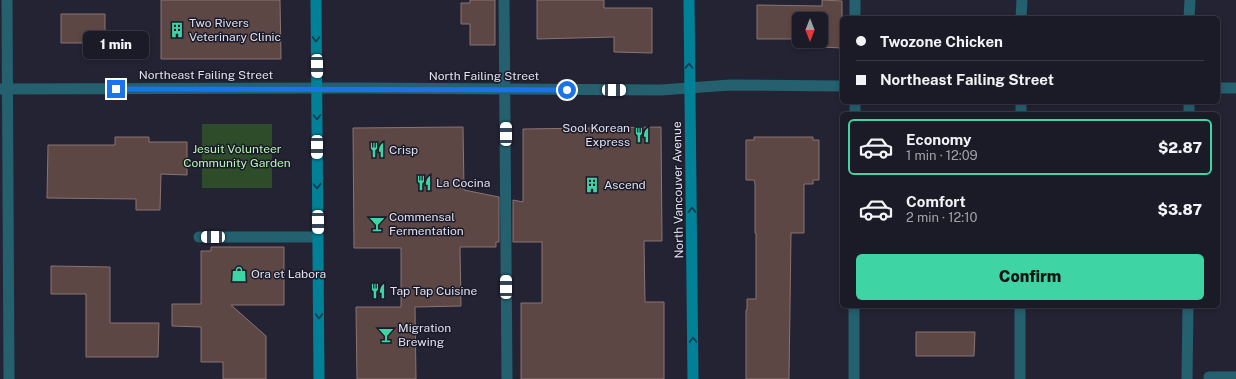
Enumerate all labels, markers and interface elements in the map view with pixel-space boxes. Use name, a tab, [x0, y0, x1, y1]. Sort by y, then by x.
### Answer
north arrow	[792, 12, 828, 48]
map controls	[792, 12, 828, 48]
place label: Two Rivers Veterinary Clinic	[189, 16, 281, 44]
building icon: Two Rivers Veterinary Clinic	[168, 21, 186, 39]
callout: 1 min	[83, 31, 149, 59]
text: Twozone Chicken	[880, 33, 1003, 50]
one-way arrow	[312, 36, 320, 42]
text: 1 min	[100, 37, 132, 52]
car	[311, 54, 323, 78]
one-way arrow	[685, 63, 693, 69]
street label: Northeast Failing Street	[139, 68, 273, 82]
street label: North Failing Street	[429, 69, 540, 83]
text: Northeast Failing Street	[880, 71, 1054, 88]
route end	[107, 80, 125, 98]
route start	[558, 81, 576, 99]
car	[602, 84, 626, 96]
one-way arrow	[313, 114, 321, 120]
place label: Sool Korean Express	[562, 121, 630, 149]
street label: North Vancouver Avenue	[670, 121, 686, 259]
car	[500, 122, 512, 146]
restaurant icon: Sool Korean Express	[633, 126, 651, 144]
icon: car	[858, 129, 894, 165]
text: Economy	[906, 131, 971, 148]
car	[311, 135, 323, 159]
text: $2.87	[1158, 139, 1202, 156]
restaurant icon: Crisp	[368, 141, 386, 159]
park label: Jesuit Volunteer Community Garden	[183, 142, 291, 170]
place label: Crisp	[389, 143, 418, 157]
text: 1 min · 12:09	[906, 148, 978, 163]
restaurant icon: La Cocina	[415, 174, 433, 192]
place label: La Cocina	[436, 176, 490, 190]
building icon: Ascend	[583, 176, 601, 194]
place label: Ascend	[604, 178, 646, 192]
one-way arrow	[313, 183, 322, 189]
icon: car	[858, 191, 894, 227]
text: Comfort	[906, 193, 966, 210]
text: $3.87	[1158, 201, 1202, 218]
one-way arrow	[688, 207, 696, 213]
car	[312, 210, 324, 234]
place label: Commensal Fermentation	[389, 210, 464, 238]
text: 2 min · 12:10	[906, 210, 977, 225]
bar icon: Commensal Fermentation	[368, 215, 386, 233]
car	[201, 231, 225, 243]
button: Confirm	[856, 254, 1204, 300]
shop icon: Ora et Labora	[230, 265, 248, 283]
place label: Ora et Labora	[251, 267, 326, 281]
car	[500, 275, 512, 299]
restaurant icon: Tap Tap Cuisine	[369, 282, 387, 300]
place label: Tap Tap Cuisine	[390, 284, 477, 298]
one-way arrow	[314, 313, 323, 319]
place label: Migration Brewing	[398, 321, 451, 349]
bar icon: Migration Brewing	[377, 326, 395, 344]
one-way arrow	[689, 337, 697, 343]

